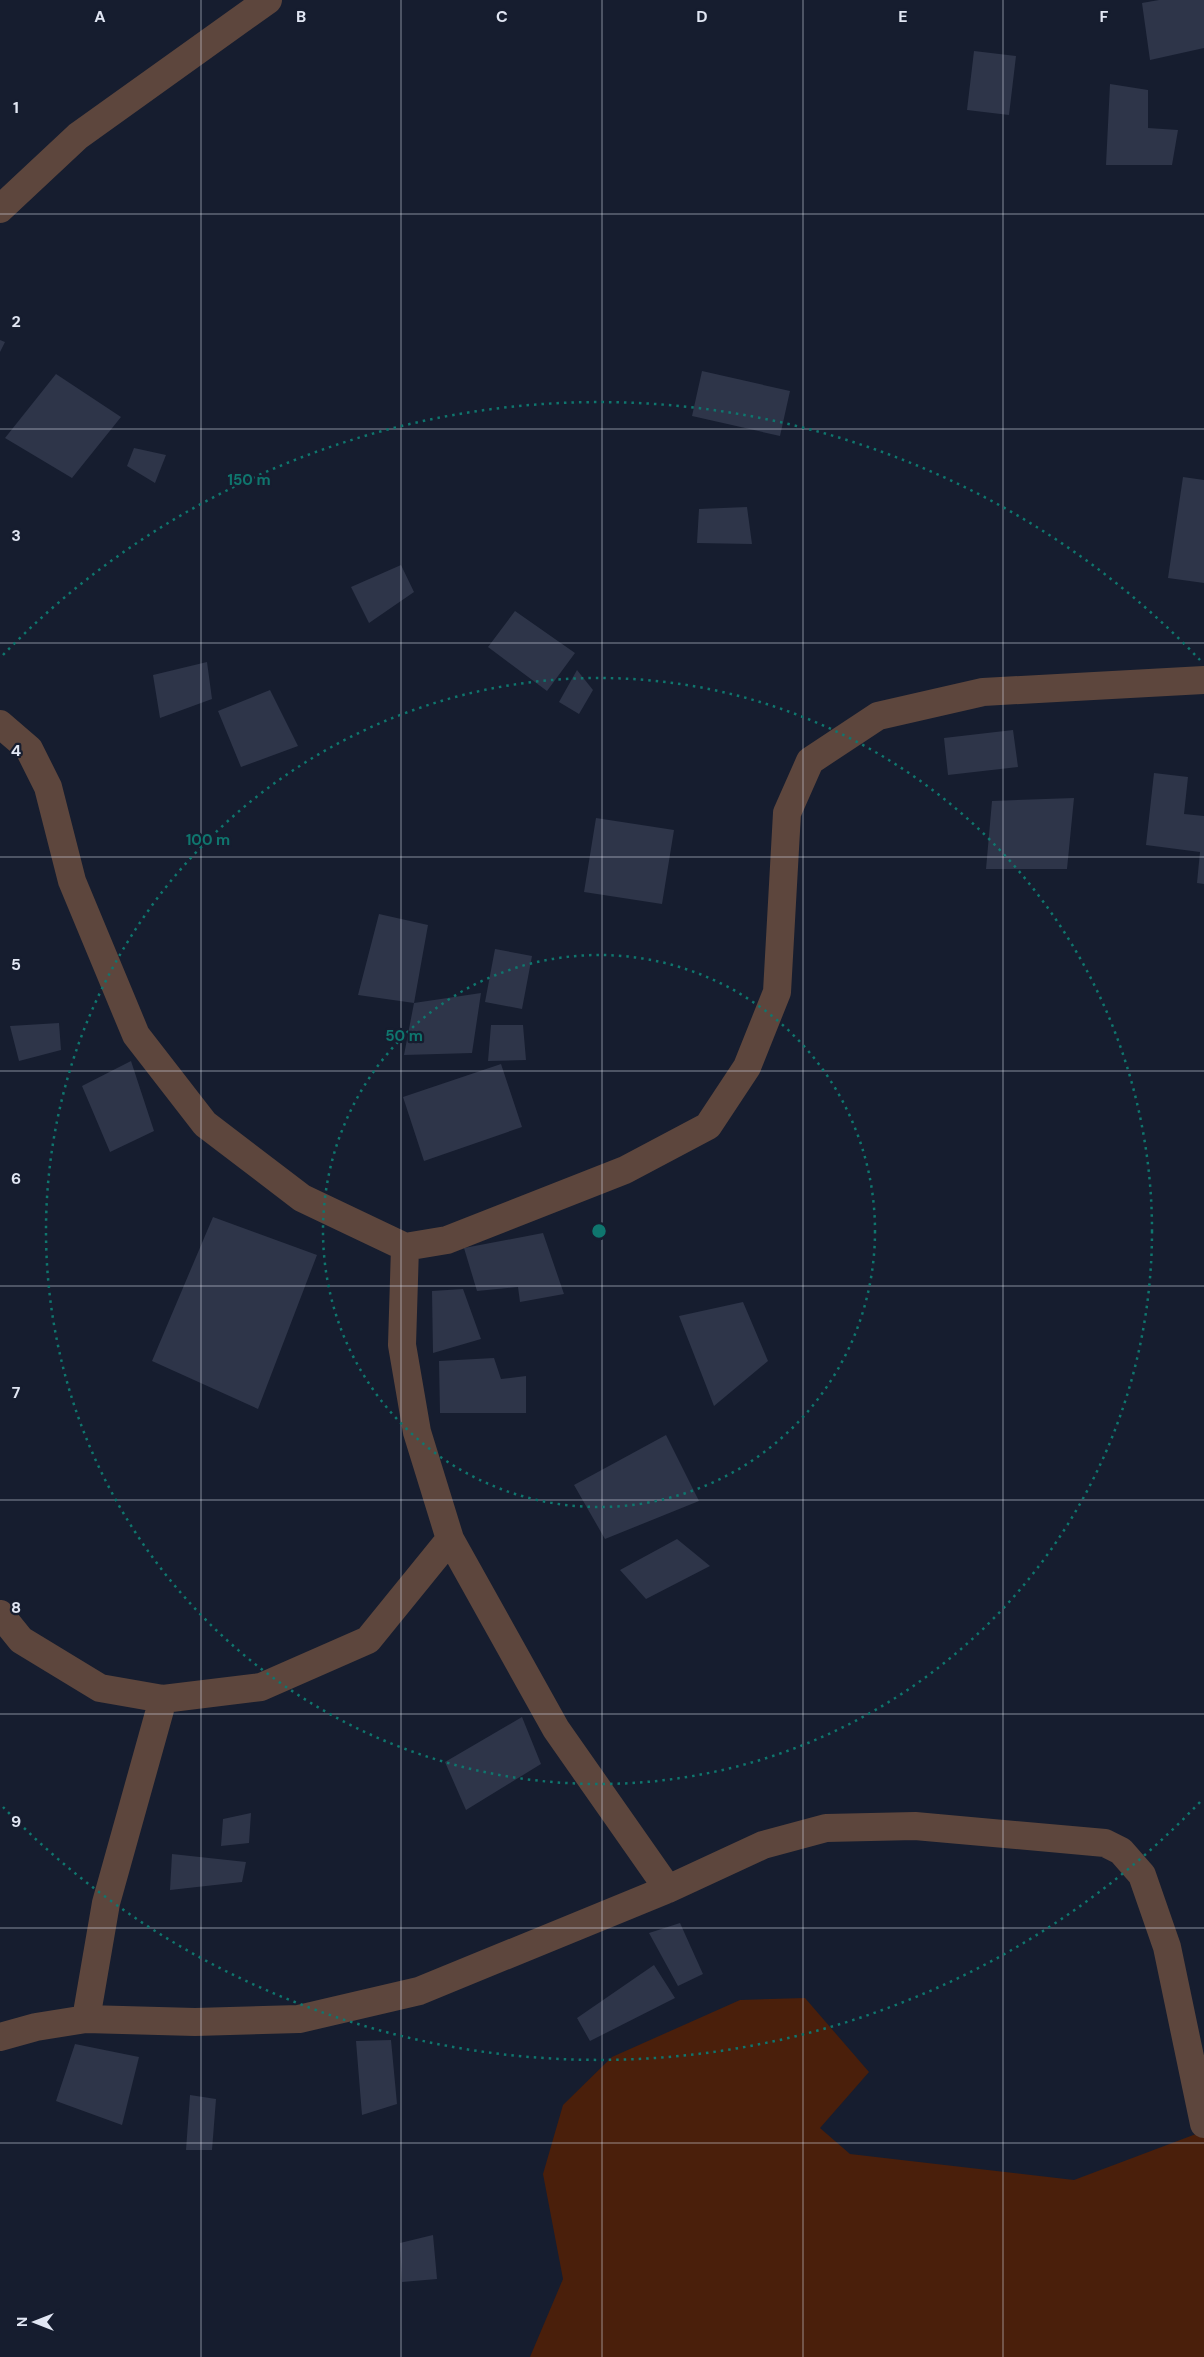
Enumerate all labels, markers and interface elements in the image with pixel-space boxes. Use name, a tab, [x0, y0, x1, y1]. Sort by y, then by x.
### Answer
text: A	[94, 6, 106, 27]
text: B	[296, 6, 306, 27]
text: C	[496, 6, 508, 27]
text: D	[696, 6, 708, 27]
text: E	[898, 6, 908, 27]
text: F	[1100, 6, 1109, 27]
text: 1	[13, 97, 19, 118]
text: 2	[11, 311, 21, 332]
text: 150 m	[228, 470, 271, 490]
text: 3	[11, 525, 21, 546]
text: 4	[11, 740, 21, 761]
text: 100 m	[186, 830, 230, 850]
text: 5	[11, 954, 21, 975]
text: 50 m	[385, 1026, 423, 1046]
text: 6	[11, 1168, 21, 1189]
centre of rings	[590, 1222, 608, 1240]
text: 7	[12, 1382, 21, 1403]
text: 8	[11, 1597, 21, 1618]
text: 9	[11, 1811, 21, 1832]
north arrow	[10, 2297, 60, 2347]
text: N	[13, 2317, 31, 2327]

